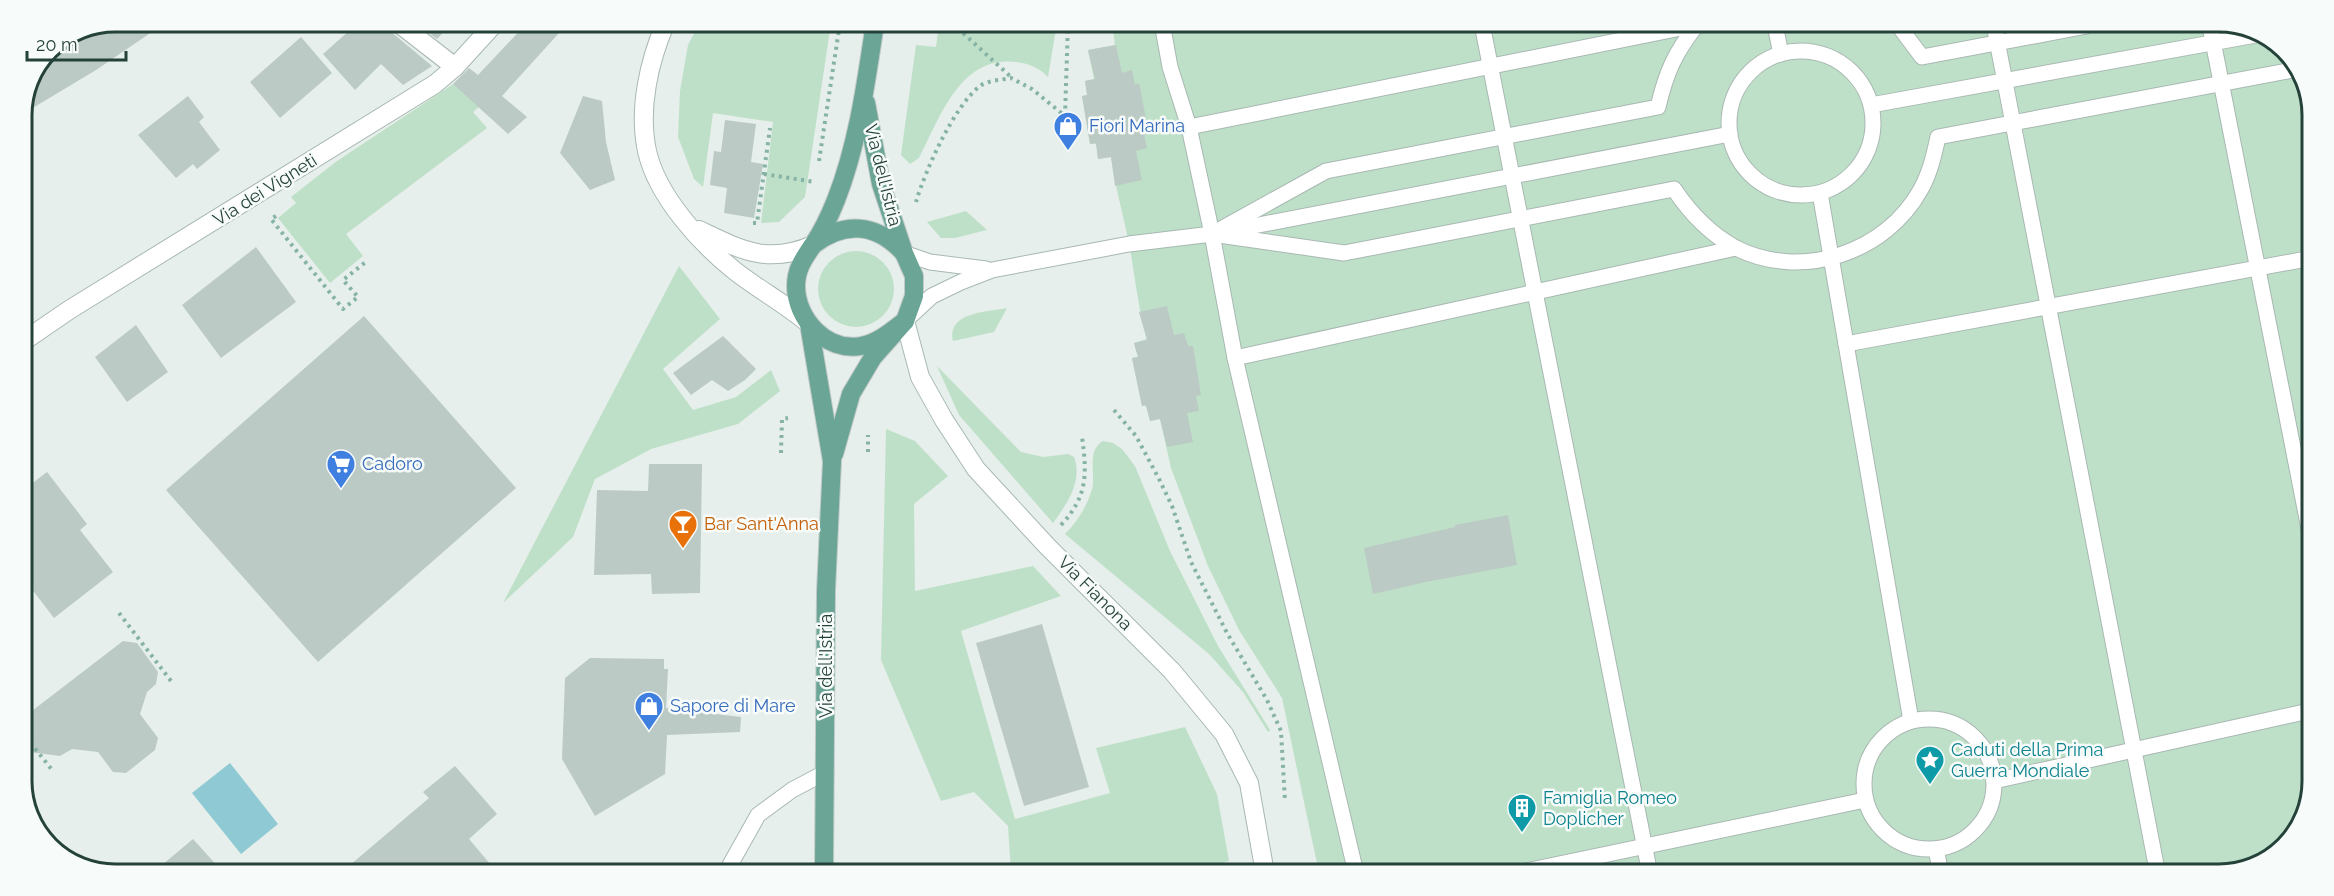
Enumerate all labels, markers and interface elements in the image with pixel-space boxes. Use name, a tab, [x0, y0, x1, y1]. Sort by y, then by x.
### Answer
scale bar	[27, 24, 126, 62]
text: 20 m	[36, 34, 78, 55]
shop icon: Fiori Marina	[1052, 110, 1084, 152]
place label: Fiori Marina	[1089, 115, 1185, 136]
street label: Via dell'Istria	[861, 122, 906, 228]
street label: Via dei Vigneti	[209, 149, 321, 230]
supermarket icon: Cadoro	[325, 448, 357, 490]
place label: Cadoro	[362, 453, 423, 474]
bar icon: Bar Sant'Anna	[667, 508, 699, 550]
place label: Bar Sant'Anna	[704, 513, 819, 534]
street label: Via Fianona	[1054, 551, 1137, 634]
street label: Via dell'Istria	[815, 614, 836, 718]
shop icon: Sapore di Mare	[633, 690, 665, 732]
place label: Sapore di Mare	[670, 695, 796, 716]
place label: Caduti della Prima Guerra Mondiale	[1951, 739, 2103, 781]
place icon: Caduti della Prima Guerra Mondiale	[1914, 744, 1946, 786]
place label: Famiglia Romeo Doplicher	[1543, 787, 1677, 829]
building icon: Famiglia Romeo Doplicher	[1506, 792, 1538, 834]

